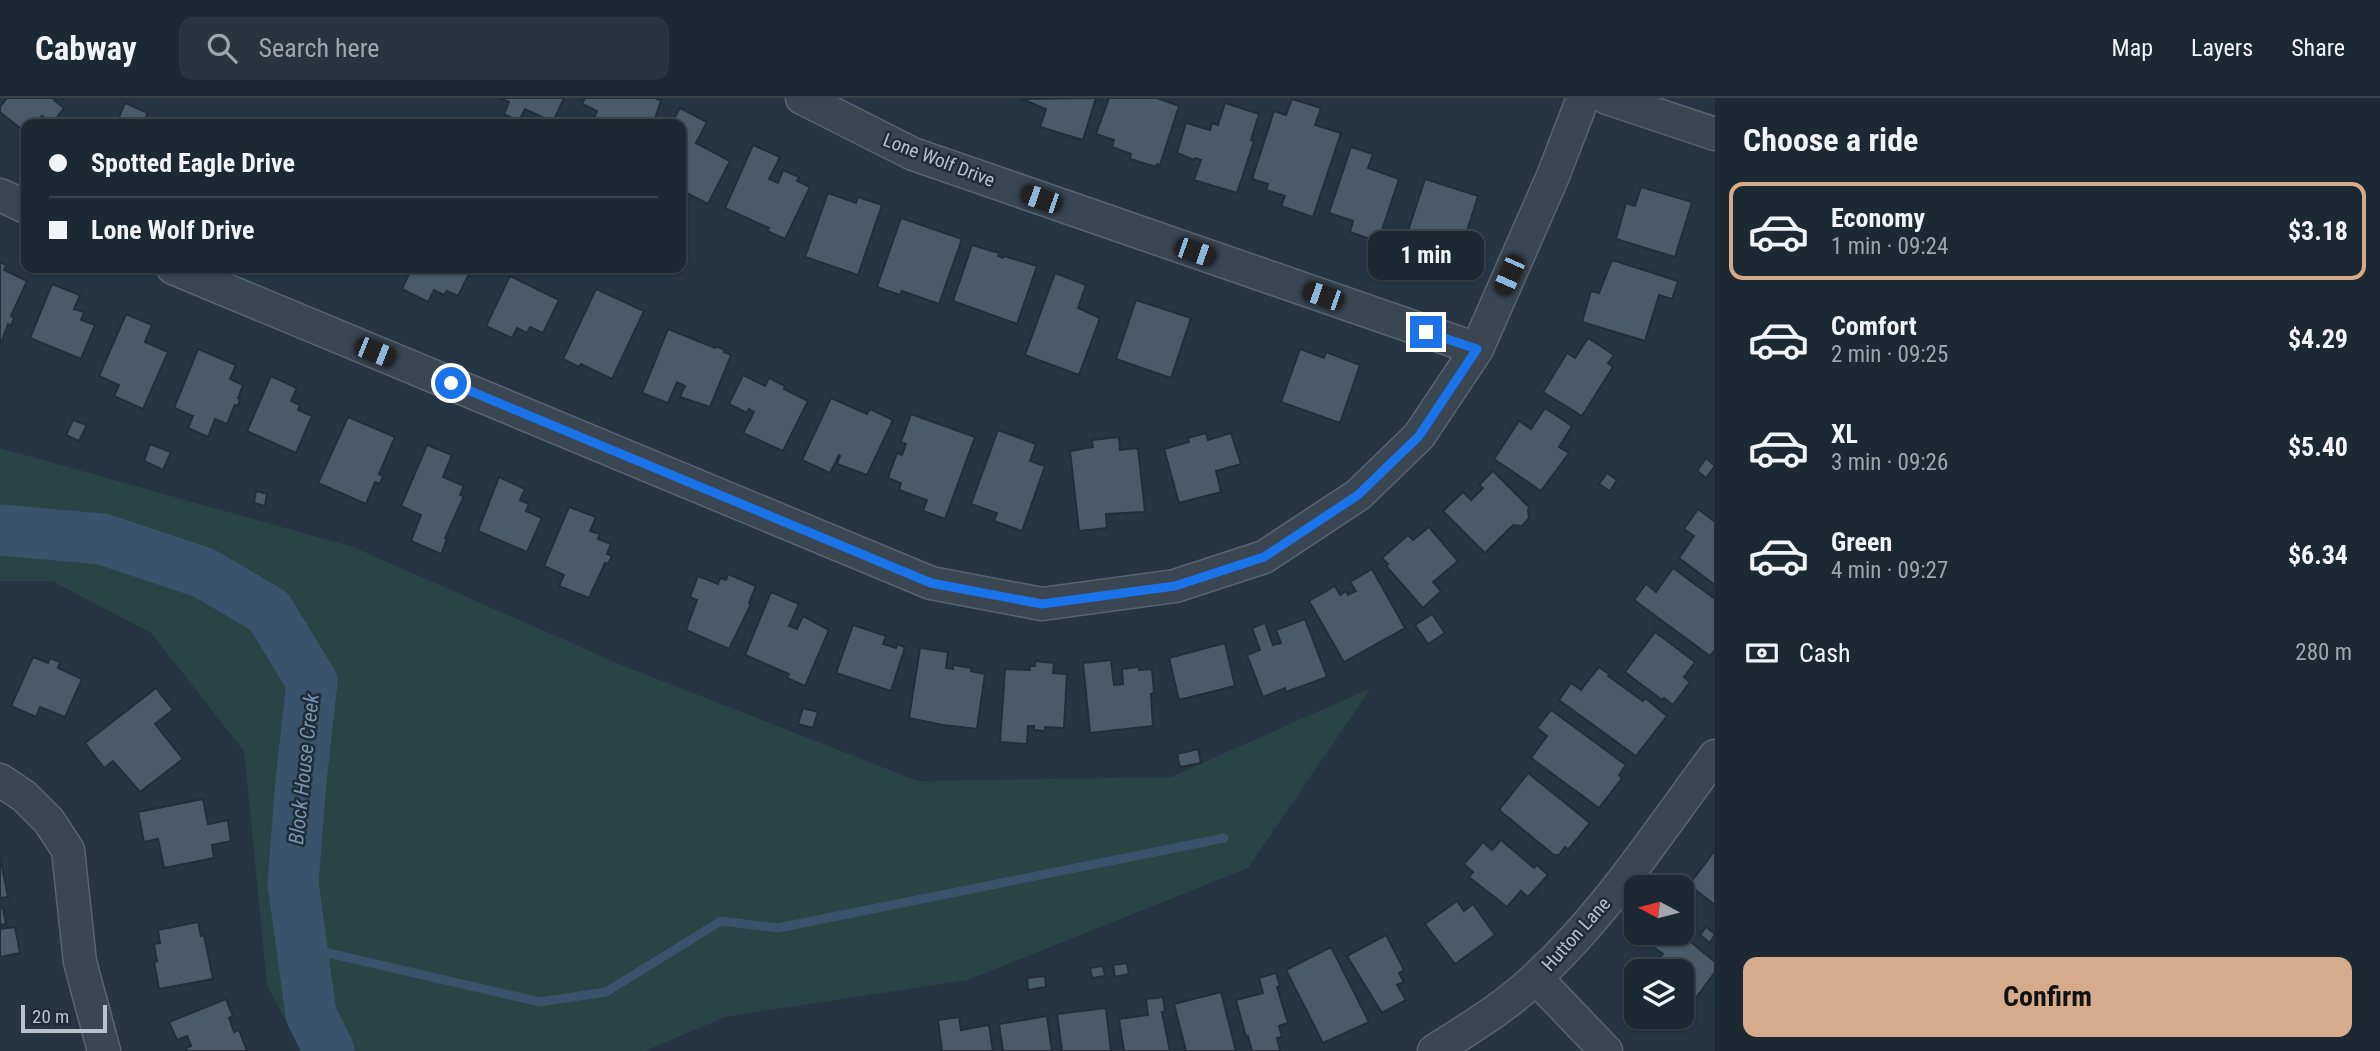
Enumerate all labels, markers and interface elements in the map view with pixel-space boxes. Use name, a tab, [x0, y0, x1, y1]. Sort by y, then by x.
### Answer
search box	[179, 17, 669, 80]
text: Cabway	[35, 29, 137, 68]
icon: search	[203, 29, 241, 67]
text: Search here	[259, 33, 380, 63]
text: Map	[2112, 34, 2153, 62]
text: Layers	[2191, 34, 2253, 62]
text: Share	[2291, 34, 2345, 62]
text: Choose a ride	[1743, 121, 1918, 159]
street label: Lone Wolf Drive	[880, 128, 998, 192]
text: Spotted Eagle Drive	[91, 148, 295, 178]
car	[1018, 182, 1065, 216]
icon: car	[1747, 200, 1810, 263]
text: Economy	[1831, 203, 1925, 233]
text: Lone Wolf Drive	[91, 215, 255, 245]
text: $3.18	[2288, 216, 2348, 246]
callout: 1 min	[1368, 230, 1484, 280]
text: 1 min · 09:24	[1831, 233, 1948, 260]
car	[1172, 235, 1219, 269]
text: 1 min	[1400, 242, 1452, 269]
car	[1491, 252, 1528, 298]
car	[1300, 279, 1347, 313]
icon: car	[1747, 308, 1810, 371]
text: Comfort	[1831, 311, 1917, 341]
route end	[1410, 316, 1442, 348]
text: $4.29	[2288, 324, 2348, 354]
car	[352, 334, 399, 370]
text: 2 min · 09:25	[1831, 341, 1948, 368]
route start	[435, 367, 467, 399]
icon: car	[1747, 416, 1810, 479]
text: XL	[1831, 419, 1858, 449]
text: $5.40	[2288, 432, 2348, 462]
text: 3 min · 09:26	[1831, 449, 1948, 476]
icon: car	[1747, 524, 1810, 587]
text: Green	[1831, 527, 1892, 557]
text: $6.34	[2288, 540, 2348, 570]
text: 4 min · 09:27	[1831, 557, 1948, 584]
icon: cash	[1743, 634, 1781, 672]
text: Cash	[1799, 638, 1851, 668]
text: 280 m	[2295, 639, 2352, 666]
water label: Block House Creek	[284, 692, 324, 846]
north arrow	[1624, 875, 1694, 945]
map controls	[1624, 875, 1694, 1029]
street label: Hutton Lane	[1537, 892, 1615, 976]
button: Confirm	[1743, 957, 2352, 1037]
button: layers	[1624, 959, 1694, 1029]
scale bar	[21, 1002, 107, 1034]
text: 20 m	[32, 1005, 69, 1028]

